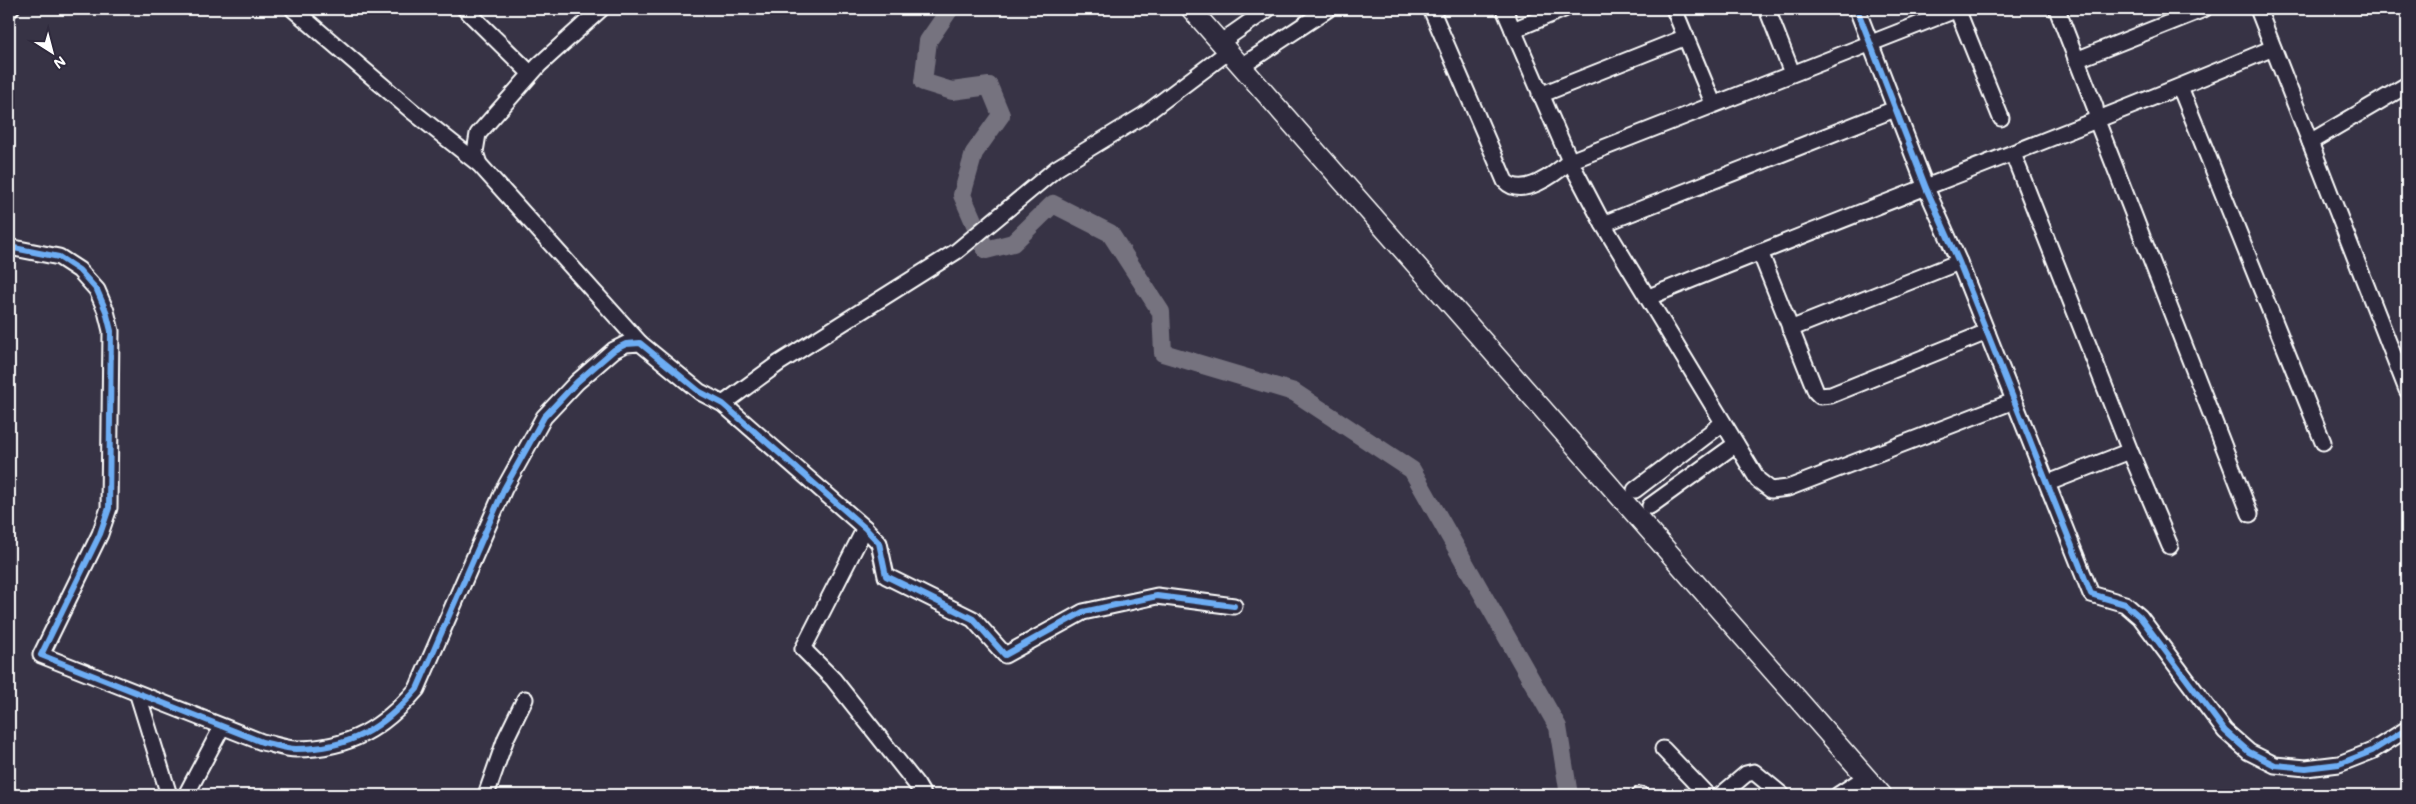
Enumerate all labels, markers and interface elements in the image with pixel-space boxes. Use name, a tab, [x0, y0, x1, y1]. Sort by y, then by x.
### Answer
north arrow	[28, 28, 78, 78]
text: N	[50, 52, 70, 74]

